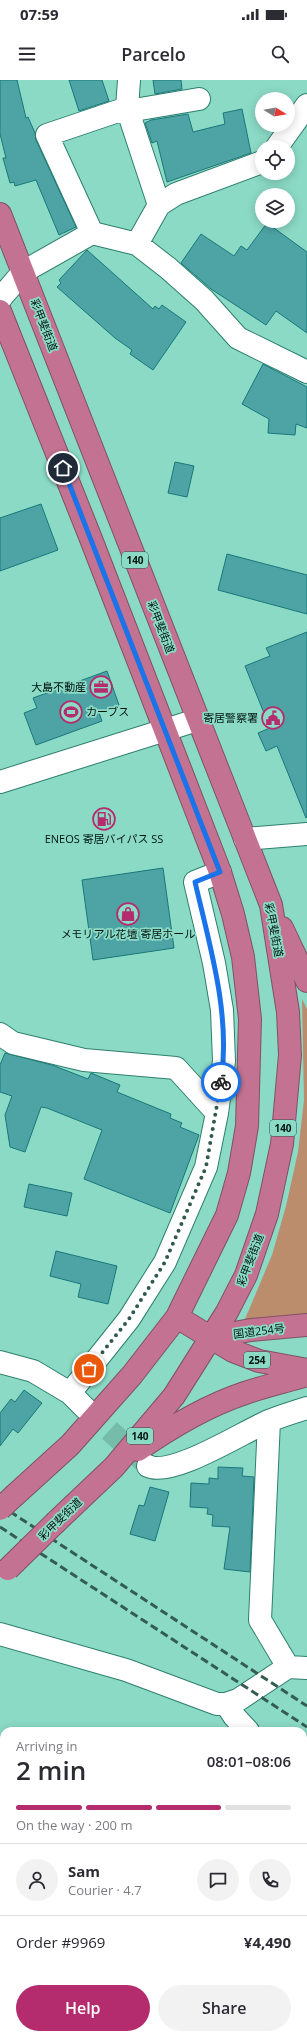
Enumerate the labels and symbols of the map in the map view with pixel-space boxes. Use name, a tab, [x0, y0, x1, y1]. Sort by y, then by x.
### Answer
north arrow	[255, 92, 295, 132]
street label: 彩甲斐街道	[28, 296, 61, 353]
pin	[46, 451, 80, 485]
road number: 140	[122, 552, 148, 568]
street label: 彩甲斐街道	[145, 598, 178, 655]
office icon: 大島不動産	[88, 674, 114, 700]
place label: 大島不動産	[31, 679, 86, 694]
sports icon: カーブス	[58, 699, 84, 725]
place label: カーブス	[86, 704, 129, 719]
public building icon: 寄居警察署	[260, 705, 286, 731]
place label: 寄居警察署	[203, 710, 258, 725]
fuel station icon: ENEOS 寄居バイパス SS	[91, 806, 117, 832]
place label: ENEOS 寄居バイパス SS	[45, 831, 163, 846]
shop icon: メモリアル花壇 寄居ホール	[115, 901, 141, 927]
street label: 彩甲斐街道	[262, 901, 287, 958]
place label: メモリアル花壇 寄居ホール	[61, 926, 195, 941]
courier	[201, 1062, 241, 1102]
road number: 140	[270, 1120, 296, 1136]
street label: 彩甲斐街道	[233, 1231, 266, 1288]
street label: 国道254号	[232, 1320, 286, 1341]
pin	[72, 1352, 106, 1386]
road number: 254	[244, 1352, 270, 1368]
road number: 140	[127, 1428, 153, 1444]
street label: 彩甲斐街道	[35, 1494, 85, 1543]

